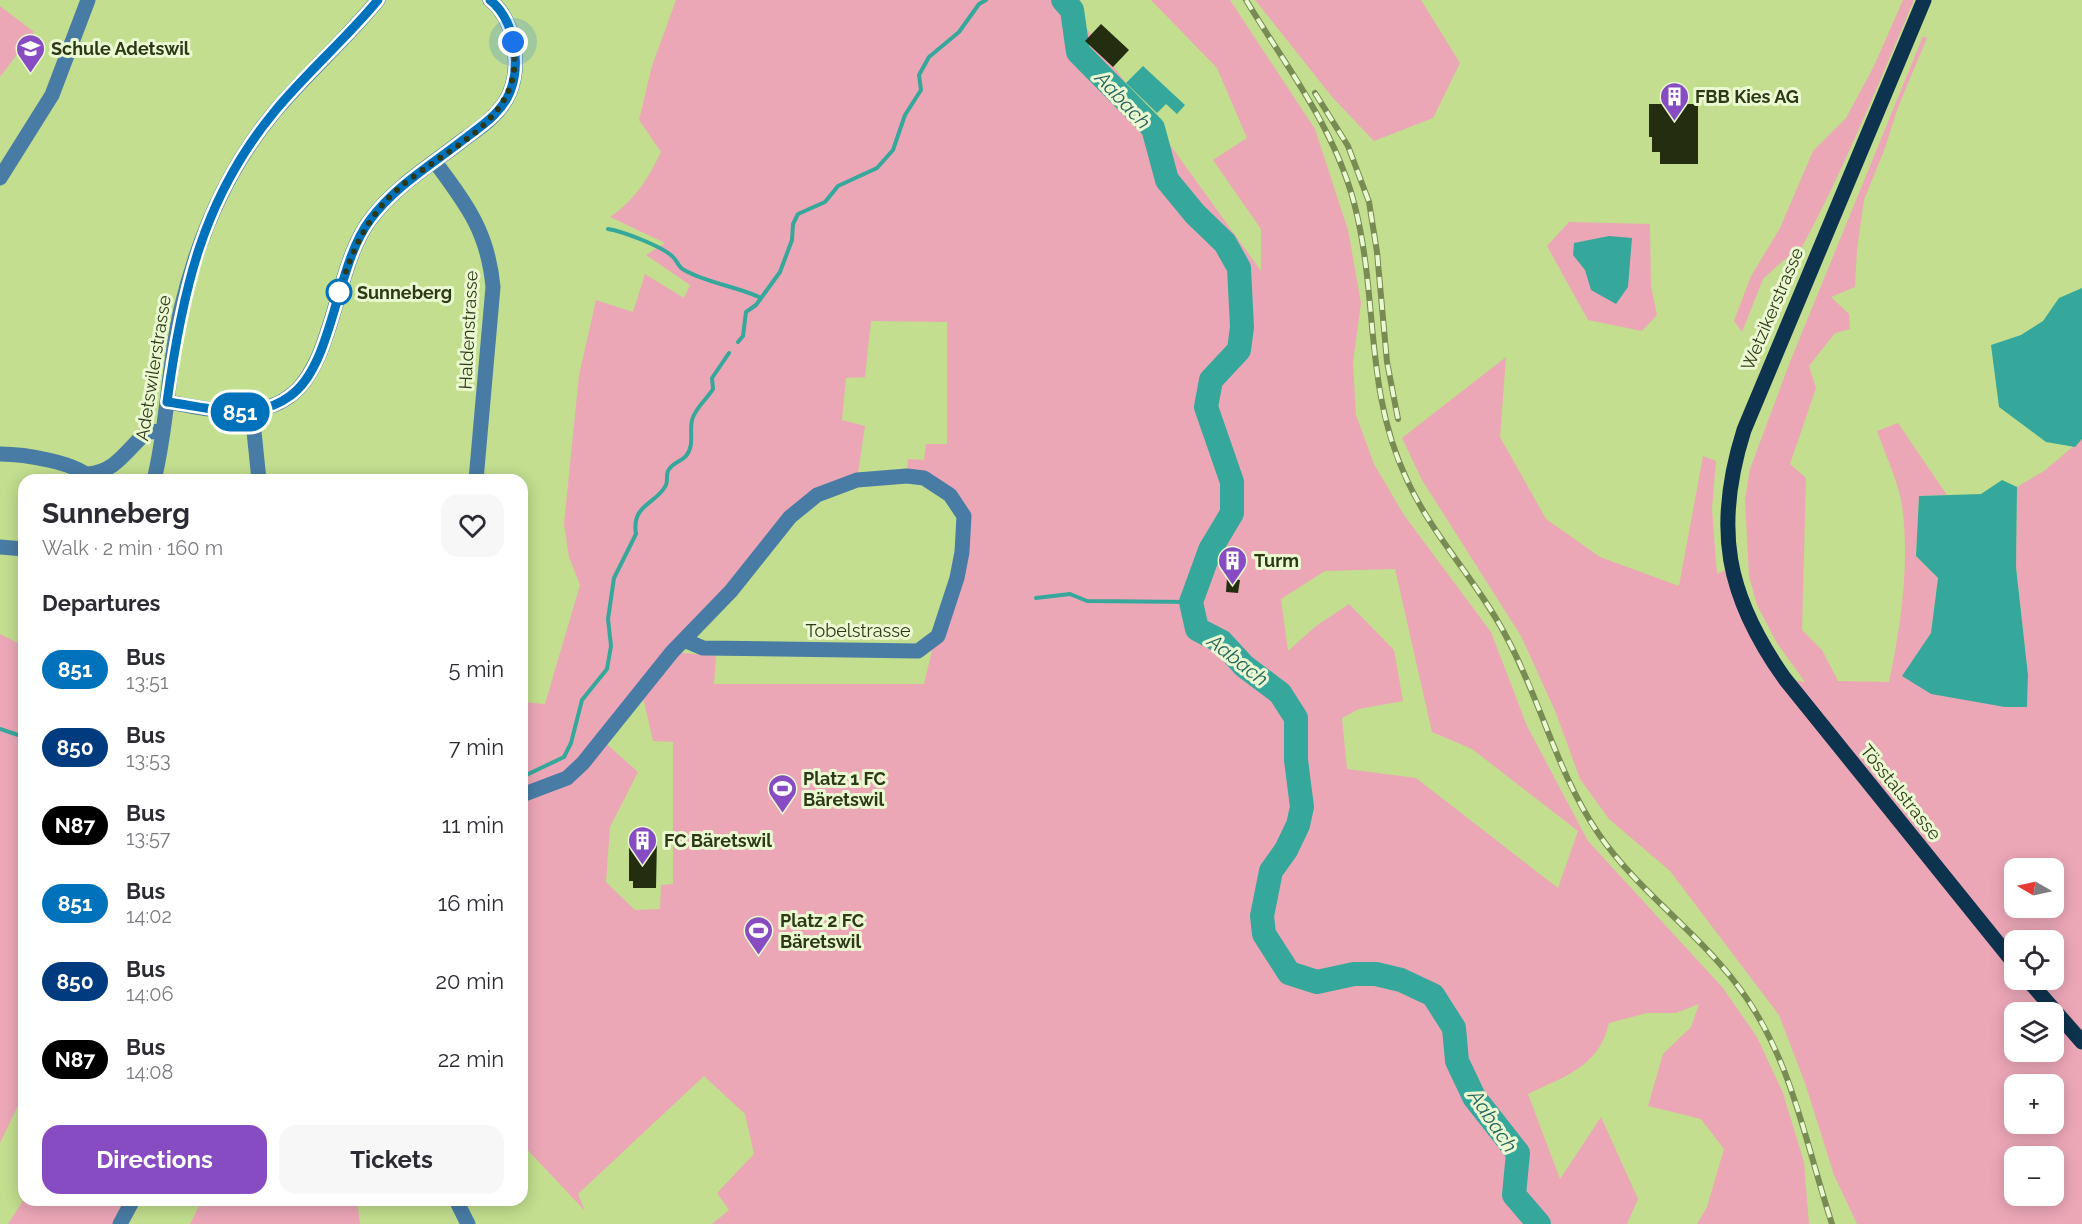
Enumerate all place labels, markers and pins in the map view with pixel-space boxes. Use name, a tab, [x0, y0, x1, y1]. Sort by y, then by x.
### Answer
school or university icon: Schule Adetswil	[14, 32, 46, 74]
place label: Schule Adetswil	[51, 38, 190, 59]
building icon: FBB Kies AG	[1658, 80, 1690, 122]
place label: FBB Kies AG	[1695, 86, 1799, 107]
marker: Sunneberg	[326, 279, 352, 305]
place label: Sunneberg	[357, 282, 452, 303]
building icon: Turm	[1217, 544, 1249, 586]
place label: Turm	[1254, 550, 1299, 571]
place label: Platz 1 FC Bäretswil	[803, 768, 886, 810]
sports icon: Platz 1 FC Bäretswil	[766, 772, 798, 814]
building icon: FC Bäretswil	[627, 824, 659, 866]
place label: FC Bäretswil	[664, 830, 772, 851]
place label: Platz 2 FC Bäretswil	[780, 910, 864, 952]
sports icon: Platz 2 FC Bäretswil	[743, 914, 775, 956]

